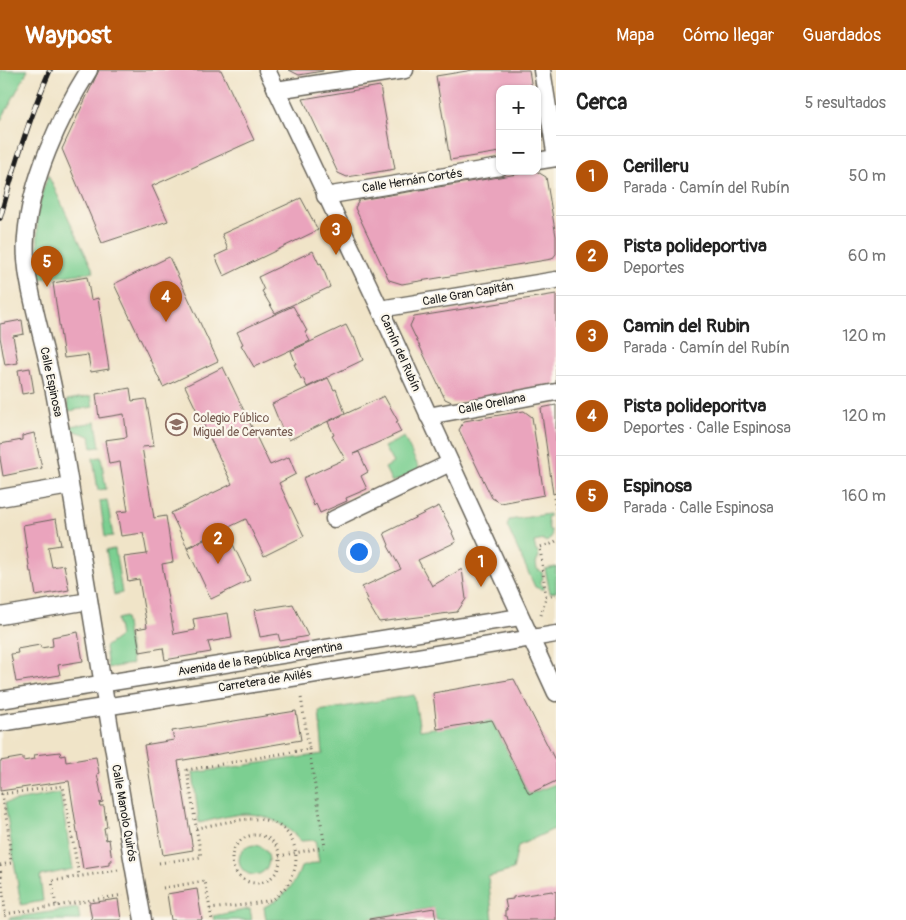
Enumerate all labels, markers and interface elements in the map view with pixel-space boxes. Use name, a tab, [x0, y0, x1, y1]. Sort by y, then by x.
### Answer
text: Waypost	[25, 21, 112, 50]
text: Mapa	[616, 24, 654, 47]
text: Cómo llegar	[682, 24, 774, 47]
text: Guardados	[802, 24, 881, 47]
map controls	[496, 85, 541, 175]
button: +	[496, 85, 541, 130]
text: Cerca	[576, 89, 627, 116]
text: 5 resultados	[805, 93, 886, 113]
button: −	[496, 130, 541, 175]
text: Cerilleru	[623, 154, 689, 178]
street label: Calle Hernán Cortés	[361, 166, 464, 196]
text: 1	[589, 166, 595, 186]
text: 50 m	[849, 166, 886, 186]
text: Parada · Camín del Rubín	[623, 178, 790, 198]
pin: 3	[320, 214, 352, 255]
text: Pista polideportiva	[623, 234, 767, 258]
pin: 5	[31, 246, 63, 287]
text: 2	[588, 246, 596, 266]
text: 60 m	[848, 246, 886, 266]
text: Deportes	[623, 258, 684, 278]
street label: Calle Gran Capitán	[421, 279, 515, 309]
pin: 4	[150, 281, 182, 322]
street label: Camín del Rubín	[376, 312, 424, 394]
text: Camin del Rubin	[623, 314, 750, 338]
text: 3	[588, 326, 596, 346]
text: 120 m	[842, 326, 886, 346]
text: Parada · Camín del Rubín	[623, 338, 790, 358]
street label: Calle Espinosa	[36, 346, 66, 419]
street label: Calle Orellana	[457, 390, 527, 418]
text: Pista polideporitva	[623, 394, 766, 418]
text: 4	[587, 406, 597, 426]
text: 120 m	[842, 406, 886, 426]
place label: Colegio Público Miguel de Cervantes	[193, 411, 293, 440]
school or university icon: Colegio Público Miguel de Cervantes	[165, 413, 189, 437]
text: Deportes · Calle Espinosa	[623, 418, 791, 438]
text: Espinosa	[623, 474, 692, 498]
text: 5	[588, 486, 596, 506]
text: 160 m	[842, 486, 886, 506]
text: Parada · Calle Espinosa	[623, 498, 774, 518]
pin: 2	[202, 523, 234, 564]
your location	[346, 539, 372, 565]
pin: 1	[465, 546, 497, 587]
street label: Avenida de la República Argentina	[177, 639, 344, 679]
street label: Carretera de Avilés	[217, 666, 313, 696]
street label: Calle Manolo Quirós	[108, 763, 140, 863]

